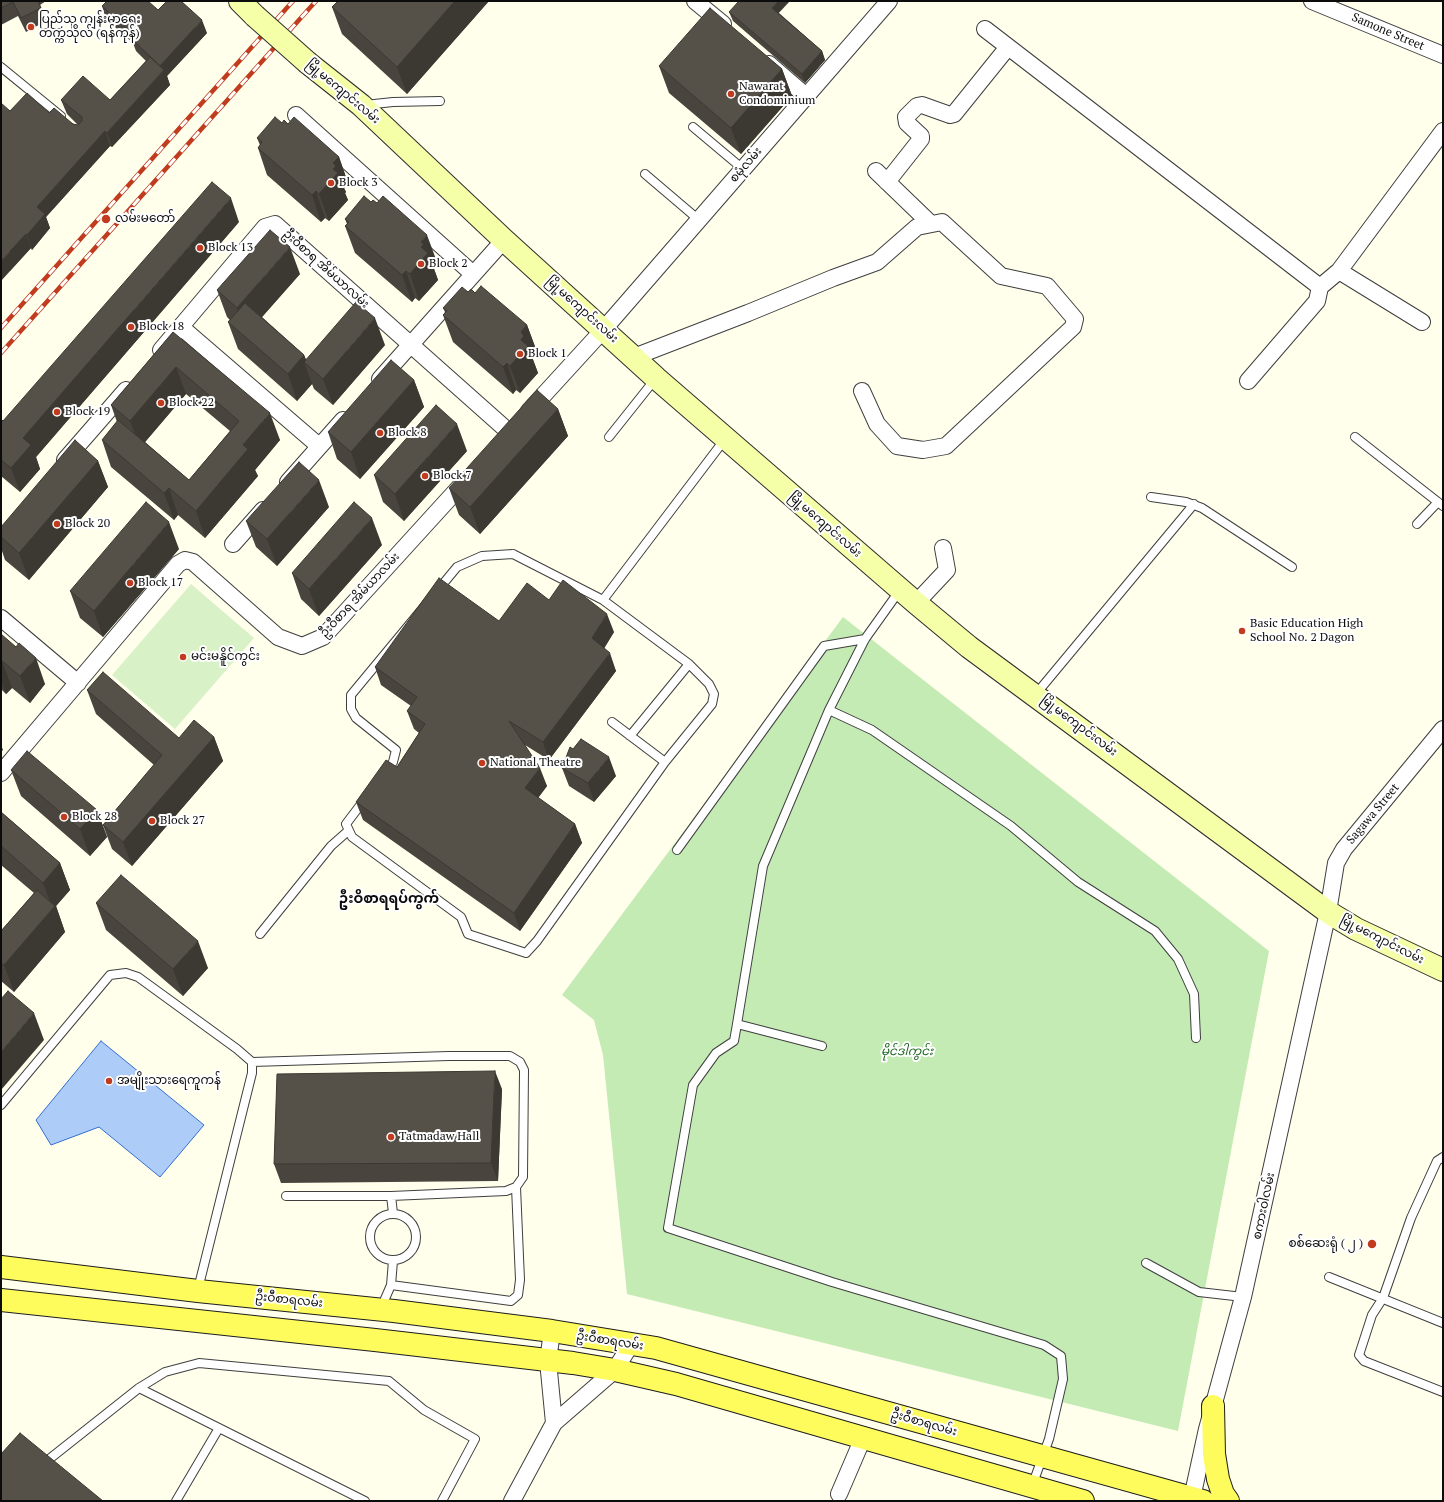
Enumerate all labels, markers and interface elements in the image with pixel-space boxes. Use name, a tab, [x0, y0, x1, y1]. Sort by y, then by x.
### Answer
street label: Samone Street	[1349, 10, 1427, 54]
place label: ပြည်သူ့ ကျန်းမာရေး တက္ကသိုလ် (ရန်ကုန်)	[39, 13, 141, 41]
marker: ပြည်သူ့ ကျန်းမာရေး တက္ကသိုလ် (ရန်ကုန်)	[26, 22, 36, 32]
street label: မြို့မကျောင်းလမ်း	[303, 57, 383, 127]
place label: Nawarat Condominium	[739, 80, 815, 108]
marker: Nawarat Condominium	[726, 89, 736, 99]
street label: စမုံလမ်း	[727, 144, 765, 186]
place label: Block 3	[339, 176, 378, 190]
marker: Block 3	[326, 178, 336, 188]
place label: လမ်းမတော်	[115, 212, 175, 226]
marker: လမ်းမတော်	[100, 213, 112, 225]
street label: ဦးဝီစာရ အိမ်ယာလမ်း	[280, 227, 372, 311]
place label: Block 13	[208, 241, 253, 255]
marker: Block 13	[195, 243, 205, 253]
place label: Block 2	[429, 257, 468, 271]
marker: Block 2	[416, 259, 426, 269]
street label: မြို့မကျောင်းလမ်း	[543, 274, 621, 346]
place label: Block 18	[139, 320, 184, 334]
marker: Block 18	[126, 322, 136, 332]
place label: Block 1	[528, 347, 567, 361]
marker: Block 1	[515, 349, 525, 359]
place label: Block 22	[169, 396, 214, 410]
marker: Block 22	[156, 398, 166, 408]
place label: Block 19	[65, 405, 110, 419]
marker: Block 19	[52, 407, 62, 417]
place label: Block 8	[388, 426, 427, 440]
marker: Block 8	[375, 428, 385, 438]
place label: Block 7	[433, 469, 472, 483]
marker: Block 7	[420, 471, 430, 481]
street label: မြို့မကျောင်းလမ်း	[786, 489, 864, 561]
place label: Block 20	[65, 517, 110, 531]
marker: Block 20	[52, 519, 62, 529]
street label: ဦးဝီစာရ အိမ်ယာလမ်း	[317, 550, 403, 640]
place label: Block 17	[138, 576, 183, 590]
marker: Block 17	[125, 578, 135, 588]
place label: Basic Education High School No. 2 Dagon	[1250, 617, 1363, 645]
marker: Basic Education High School No. 2 Dagon	[1237, 626, 1247, 636]
place label: မင်းမနိူင်ကွင်း	[191, 650, 260, 664]
marker: မင်းမနိူင်ကွင်း	[178, 652, 188, 662]
street label: မြို့မကျောင်းလမ်း	[1038, 693, 1120, 759]
place label: National Theatre	[490, 756, 581, 770]
marker: National Theatre	[477, 758, 487, 768]
street label: Sagawa Street	[1344, 781, 1402, 847]
place label: Block 28	[72, 810, 117, 824]
marker: Block 28	[59, 812, 69, 822]
place label: Block 27	[160, 814, 205, 828]
marker: Block 27	[147, 816, 157, 826]
district label: ဦးဝိစာရရပ်ကွက်	[339, 891, 439, 907]
street label: မြို့မကျောင်းလမ်း	[1338, 913, 1426, 967]
park label: မိုင်ဒါကွင်း	[881, 1045, 933, 1059]
place label: အမျိုးသားရေကူကန်	[117, 1074, 221, 1088]
marker: အမျိုးသားရေကူကန်	[104, 1076, 114, 1086]
place label: Tatmadaw Hall	[399, 1130, 479, 1144]
marker: Tatmadaw Hall	[386, 1132, 396, 1142]
street label: စကားဝါလမ်း	[1250, 1171, 1278, 1241]
place label: စစ်ဆေးရုံ ( ၂ )	[1289, 1237, 1363, 1251]
marker: စစ်ဆေးရုံ ( ၂ )	[1366, 1238, 1378, 1250]
street label: ဦးဝီစာရလမ်း	[255, 1289, 323, 1311]
street label: ဦးဝီစာရလမ်း	[575, 1329, 645, 1353]
street label: ဦးဝီစာရလမ်း	[889, 1407, 959, 1439]

